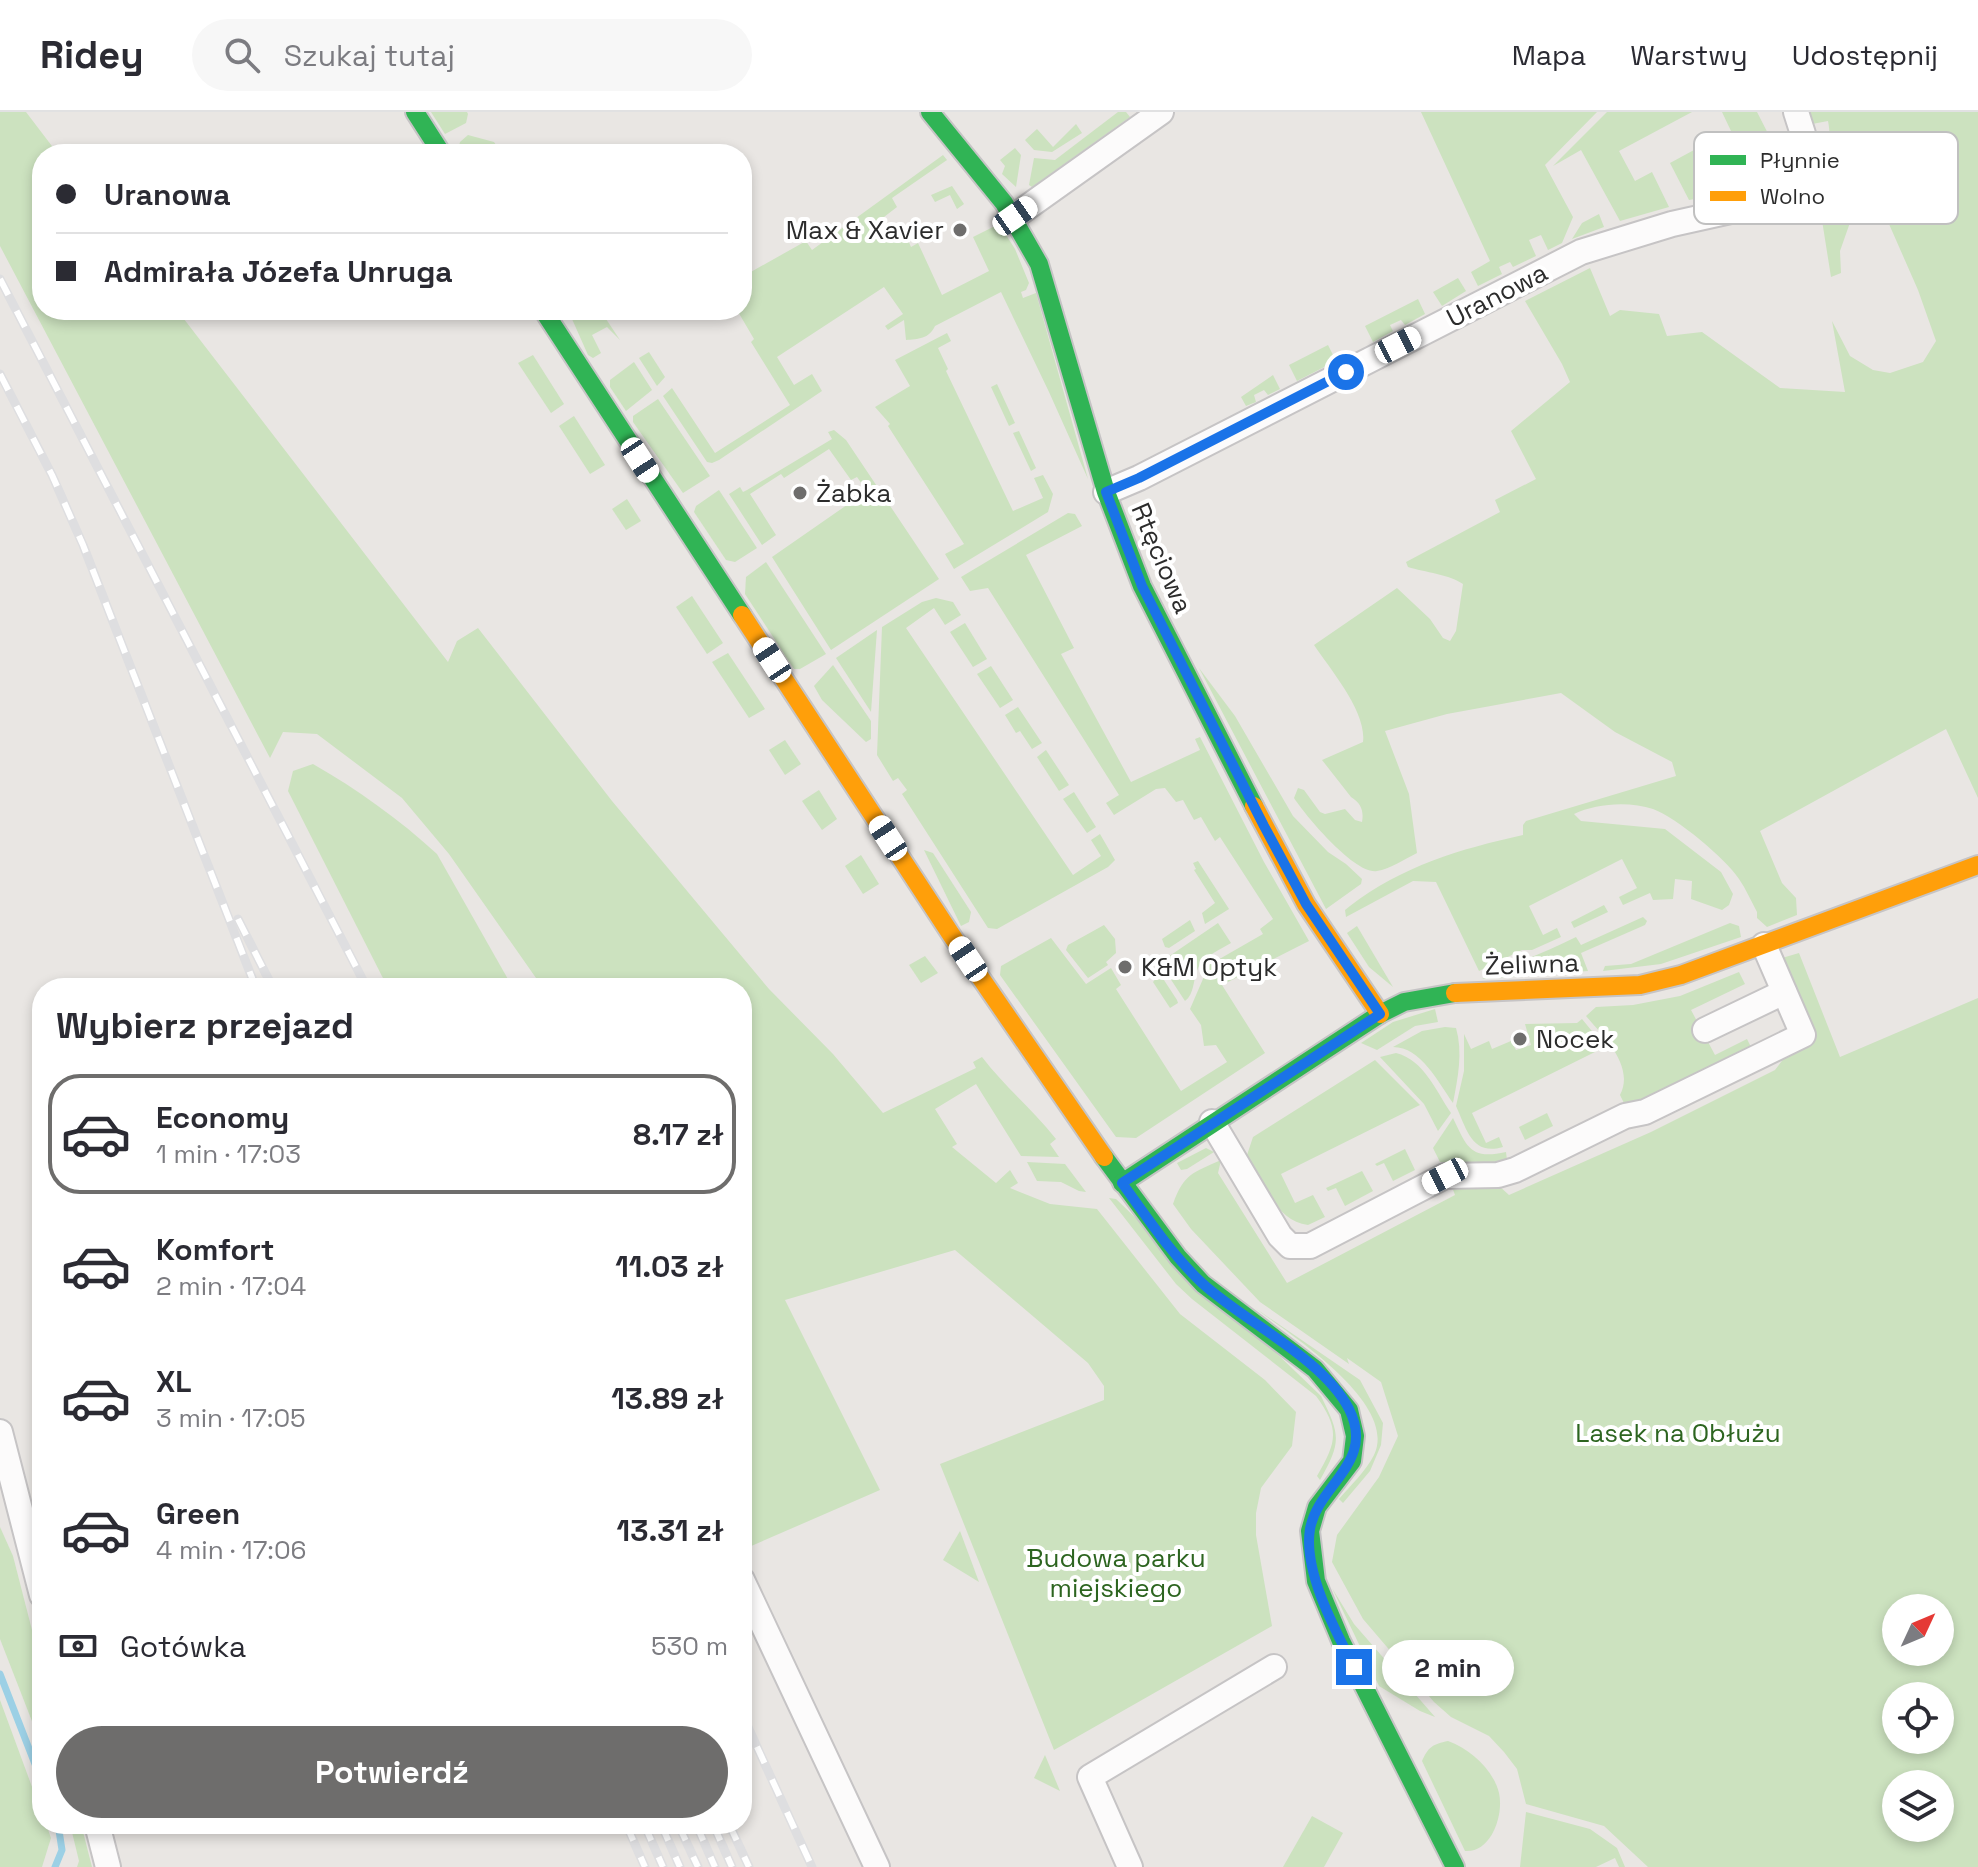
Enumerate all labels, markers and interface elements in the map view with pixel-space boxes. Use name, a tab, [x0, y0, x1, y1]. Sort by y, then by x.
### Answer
search box	[192, 19, 752, 91]
text: Ridey	[40, 31, 144, 79]
icon: search	[220, 33, 264, 77]
text: Szukaj tutaj	[284, 36, 455, 75]
text: Mapa	[1512, 37, 1586, 73]
text: Warstwy	[1630, 37, 1748, 73]
text: Udostępnij	[1792, 37, 1938, 73]
legend	[1694, 132, 1958, 224]
text: Płynnie	[1760, 146, 1840, 174]
text: Uranowa	[104, 175, 231, 214]
text: Wolno	[1760, 182, 1825, 210]
car	[988, 192, 1042, 240]
place label: Max & Xavier	[786, 213, 944, 247]
marker: Max & Xavier	[951, 221, 969, 239]
text: Admirała Józefa Unruga	[104, 252, 453, 291]
street label: Uranowa	[1441, 255, 1553, 335]
car	[1371, 323, 1425, 367]
route start	[1328, 354, 1364, 390]
car	[617, 433, 663, 487]
place label: Żabka	[816, 476, 891, 510]
marker: Żabka	[791, 484, 809, 502]
street label: Rtęciowa	[1124, 498, 1200, 618]
car	[749, 633, 795, 687]
car	[865, 811, 911, 865]
car	[945, 932, 991, 986]
street label: Żeliwna	[1484, 945, 1580, 983]
place label: K&M Optyk	[1141, 950, 1277, 984]
marker: K&M Optyk	[1116, 958, 1134, 976]
text: Wybierz przejazd	[56, 1003, 354, 1049]
place label: Nocek	[1536, 1022, 1614, 1056]
marker: Nocek	[1511, 1030, 1529, 1048]
icon: car	[60, 1098, 132, 1170]
text: Economy	[156, 1098, 289, 1137]
text: 8.17 zł	[633, 1115, 724, 1154]
text: 1 min · 17:03	[156, 1137, 301, 1171]
car	[1418, 1154, 1472, 1198]
icon: car	[60, 1230, 132, 1302]
text: Komfort	[156, 1230, 274, 1269]
text: 11.03 zł	[615, 1247, 724, 1286]
text: 2 min · 17:04	[156, 1269, 306, 1303]
icon: car	[60, 1362, 132, 1434]
text: XL	[156, 1362, 192, 1401]
text: 13.89 zł	[611, 1379, 724, 1418]
text: 3 min · 17:05	[156, 1401, 306, 1435]
park label: Lasek na Obłużu	[1575, 1416, 1781, 1450]
icon: car	[60, 1494, 132, 1566]
text: Green	[156, 1494, 240, 1533]
text: 13.31 zł	[617, 1511, 724, 1550]
text: 4 min · 17:06	[156, 1533, 307, 1567]
park label: Budowa parku miejskiego	[1026, 1541, 1206, 1605]
north arrow	[1882, 1594, 1954, 1666]
map controls	[1882, 1594, 1954, 1842]
icon: cash	[56, 1624, 100, 1668]
text: Gotówka	[120, 1627, 246, 1666]
text: 530 m	[651, 1629, 728, 1663]
callout: 2 min	[1382, 1639, 1514, 1695]
route end	[1336, 1649, 1372, 1685]
text: 2 min	[1414, 1651, 1482, 1685]
button: locate	[1882, 1682, 1954, 1754]
button: Potwierdź	[56, 1726, 728, 1818]
button: layers	[1882, 1770, 1954, 1842]

